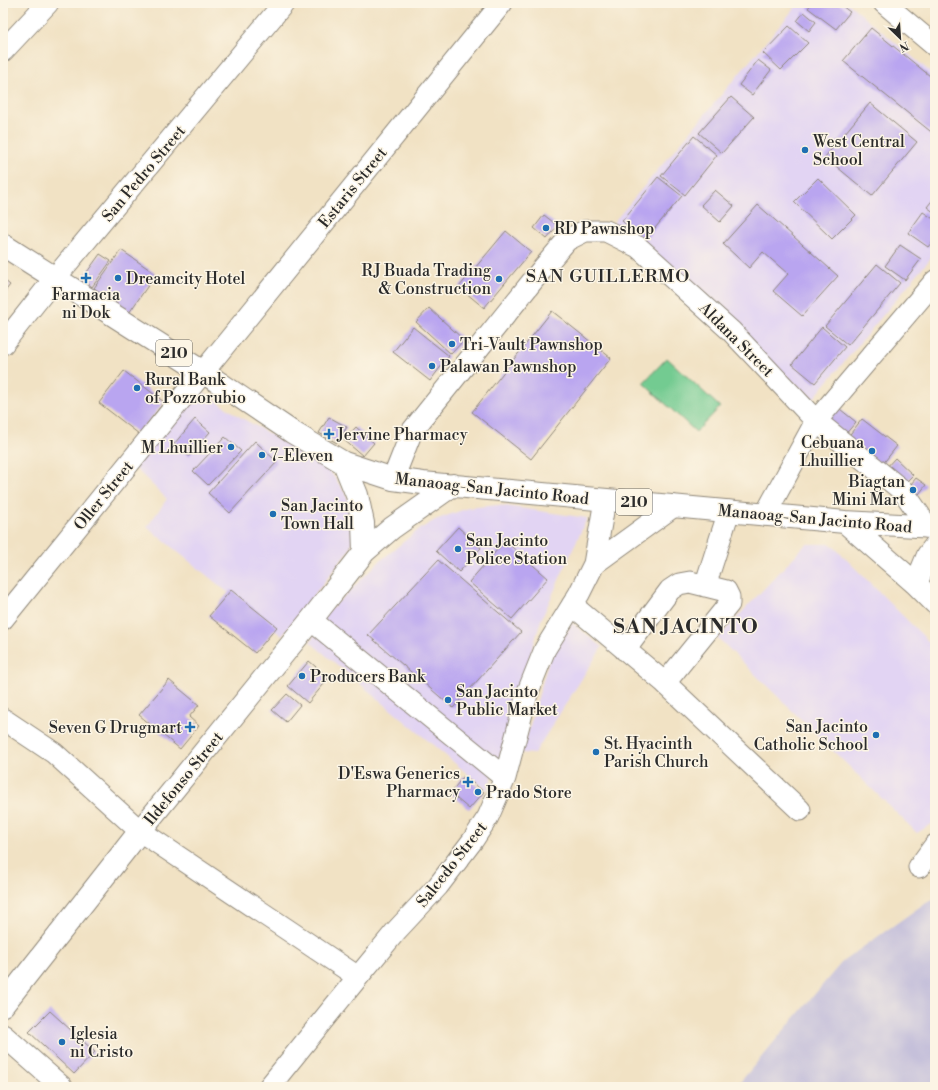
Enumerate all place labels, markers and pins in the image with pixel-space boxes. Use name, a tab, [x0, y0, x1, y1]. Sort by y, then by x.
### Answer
place label: West Central School	[812, 132, 905, 170]
marker: West Central School	[800, 145, 810, 155]
place label: RD Pawnshop	[554, 219, 654, 239]
marker: RD Pawnshop	[541, 223, 551, 233]
place label: RJ Buada Trading & Construction	[362, 261, 492, 299]
place label: Dreamcity Hotel	[126, 269, 246, 289]
marker: Farmacia ni Dok	[81, 273, 91, 283]
marker: Dreamcity Hotel	[113, 273, 123, 283]
marker: RJ Buada Trading & Construction	[494, 274, 504, 284]
place label: Farmacia ni Dok	[52, 285, 121, 323]
place label: Tri-Vault Pawnshop	[460, 335, 603, 355]
marker: Tri-Vault Pawnshop	[447, 339, 457, 349]
place label: Palawan Pawnshop	[440, 357, 576, 377]
marker: Palawan Pawnshop	[427, 361, 437, 371]
place label: Rural Bank of Pozzorubio	[145, 370, 246, 408]
marker: Rural Bank of Pozzorubio	[132, 383, 142, 393]
place label: Jervine Pharmacy	[336, 425, 468, 445]
marker: Jervine Pharmacy	[324, 429, 334, 439]
place label: Cebuana Lhuillier	[800, 433, 865, 471]
place label: M Lhuillier	[141, 438, 223, 458]
marker: M Lhuillier	[226, 442, 236, 452]
place label: 7-Eleven	[270, 446, 333, 466]
marker: Cebuana Lhuillier	[867, 446, 877, 456]
marker: 7-Eleven	[257, 450, 267, 460]
place label: Biagtan Mini Mart	[832, 472, 905, 510]
marker: Biagtan Mini Mart	[908, 485, 918, 495]
place label: San Jacinto Town Hall	[281, 496, 363, 534]
marker: San Jacinto Town Hall	[268, 509, 278, 519]
place label: San Jacinto Police Station	[466, 531, 567, 569]
marker: San Jacinto Police Station	[453, 544, 463, 554]
place label: Producers Bank	[310, 667, 427, 687]
marker: Producers Bank	[297, 671, 307, 681]
place label: San Jacinto Public Market	[456, 682, 558, 720]
marker: San Jacinto Public Market	[443, 695, 453, 705]
place label: San Jacinto Catholic School	[754, 717, 868, 755]
place label: Seven G Drugmart	[49, 718, 182, 738]
marker: Seven G Drugmart	[185, 722, 195, 732]
marker: San Jacinto Catholic School	[871, 730, 881, 740]
place label: St. Hyacinth Parish Church	[604, 734, 709, 772]
marker: St. Hyacinth Parish Church	[591, 747, 601, 757]
place label: D'Eswa Generics Pharmacy	[338, 764, 460, 802]
marker: D'Eswa Generics Pharmacy	[463, 777, 473, 787]
place label: Prado Store	[486, 783, 572, 803]
marker: Prado Store	[473, 787, 483, 797]
place label: Iglesia ni Cristo	[70, 1024, 133, 1062]
marker: Iglesia ni Cristo	[57, 1037, 67, 1047]

